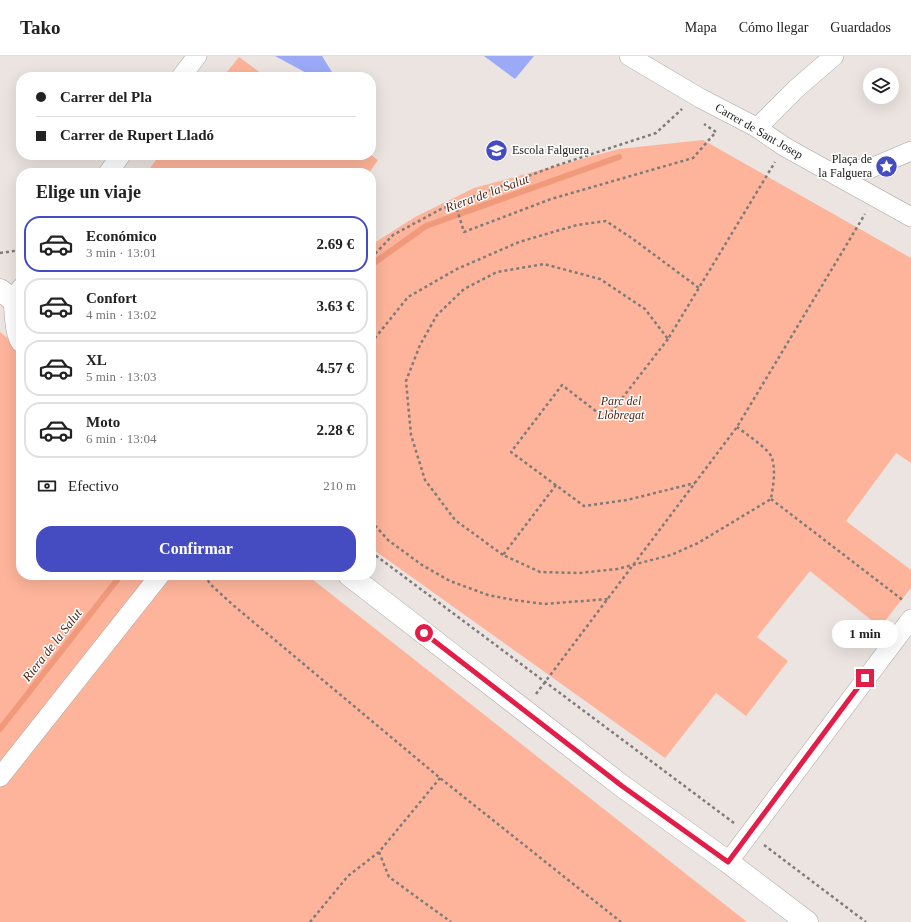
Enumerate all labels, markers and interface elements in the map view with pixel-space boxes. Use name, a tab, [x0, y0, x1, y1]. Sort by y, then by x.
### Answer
text: Tako	[20, 17, 61, 38]
text: Mapa	[685, 20, 717, 35]
text: Cómo llegar	[739, 20, 808, 35]
text: Guardados	[830, 20, 891, 35]
map controls	[863, 68, 899, 104]
button: layers	[863, 68, 899, 104]
text: Carrer del Pla	[60, 89, 152, 105]
street label: Carrer de Sant Josep	[713, 100, 805, 162]
text: Carrer de Rupert Lladó	[60, 127, 214, 143]
school or university icon: Escola Falguera	[484, 137, 510, 163]
place label: Escola Falguera	[512, 143, 590, 157]
place label: Plaça de la Falguera	[818, 152, 873, 180]
place icon: Plaça de la Falguera	[874, 153, 900, 179]
water label: Riera de la Salut	[442, 171, 531, 215]
text: Elige un viaje	[36, 182, 141, 202]
icon: car	[38, 226, 74, 262]
text: Económico	[86, 228, 157, 244]
text: 2.69 €	[317, 236, 354, 252]
text: 3 min · 13:01	[86, 245, 156, 260]
icon: car	[38, 288, 74, 324]
text: Confort	[86, 290, 137, 306]
text: 3.63 €	[317, 298, 354, 314]
text: 4 min · 13:02	[86, 307, 156, 322]
icon: car	[38, 350, 74, 386]
text: XL	[86, 352, 107, 368]
text: 4.57 €	[317, 360, 354, 376]
text: 5 min · 13:03	[86, 369, 156, 384]
park label: Parc del Llobregat	[597, 394, 645, 422]
icon: car	[38, 412, 74, 448]
text: Moto	[86, 414, 120, 430]
text: 2.28 €	[317, 422, 354, 438]
text: 6 min · 13:04	[86, 431, 156, 446]
icon: cash	[36, 475, 58, 497]
text: Efectivo	[68, 478, 119, 494]
text: 210 m	[323, 478, 356, 493]
button: Confirmar	[36, 526, 356, 572]
water label: Riera de la Salut	[18, 606, 85, 685]
callout: 1 min	[832, 620, 898, 648]
route start	[415, 624, 433, 642]
text: 1 min	[849, 626, 881, 641]
route end	[856, 669, 874, 687]

